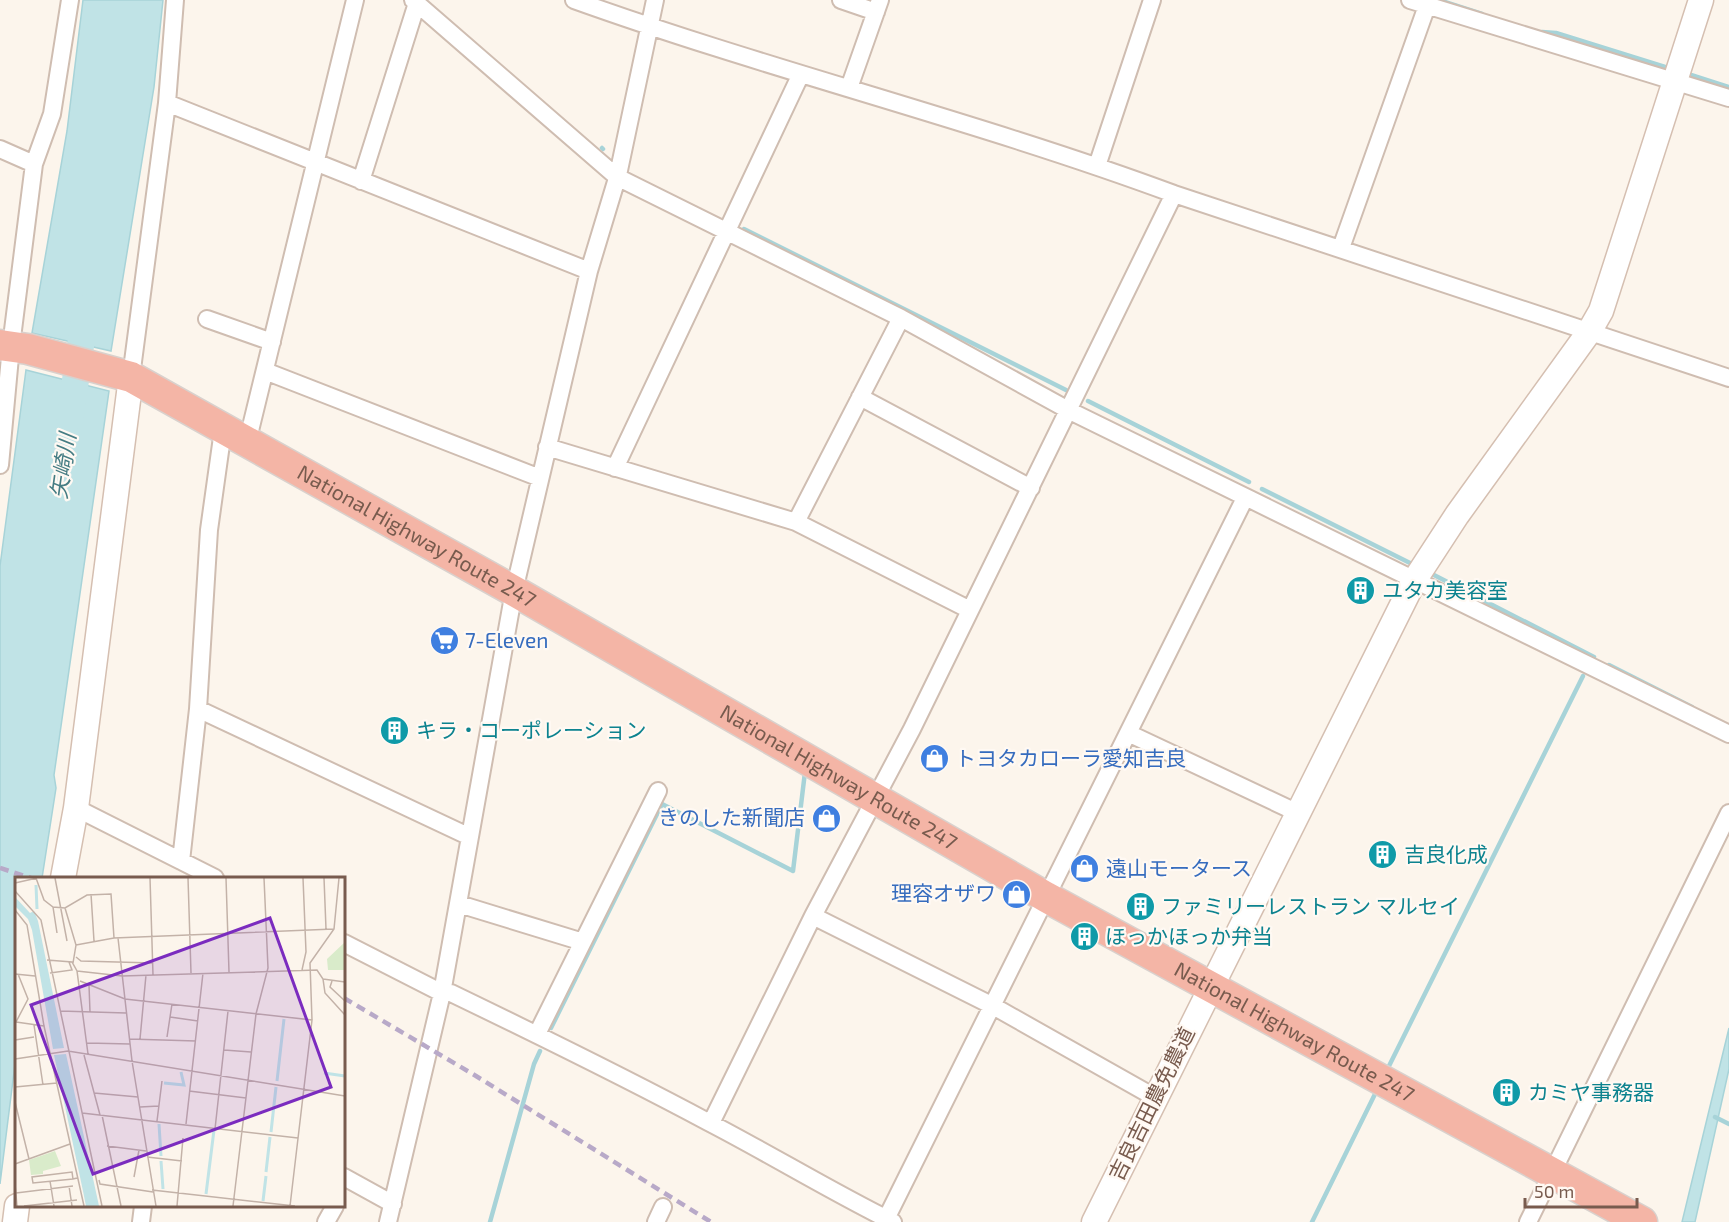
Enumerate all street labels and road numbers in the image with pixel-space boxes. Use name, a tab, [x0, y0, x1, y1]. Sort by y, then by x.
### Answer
street label: National Highway Route 247	[294, 459, 541, 612]
street label: National Highway Route 247	[716, 698, 962, 854]
street label: National Highway Route 247	[1171, 956, 1419, 1106]
street label: 吉良吉田農免農道	[1103, 1022, 1199, 1184]

